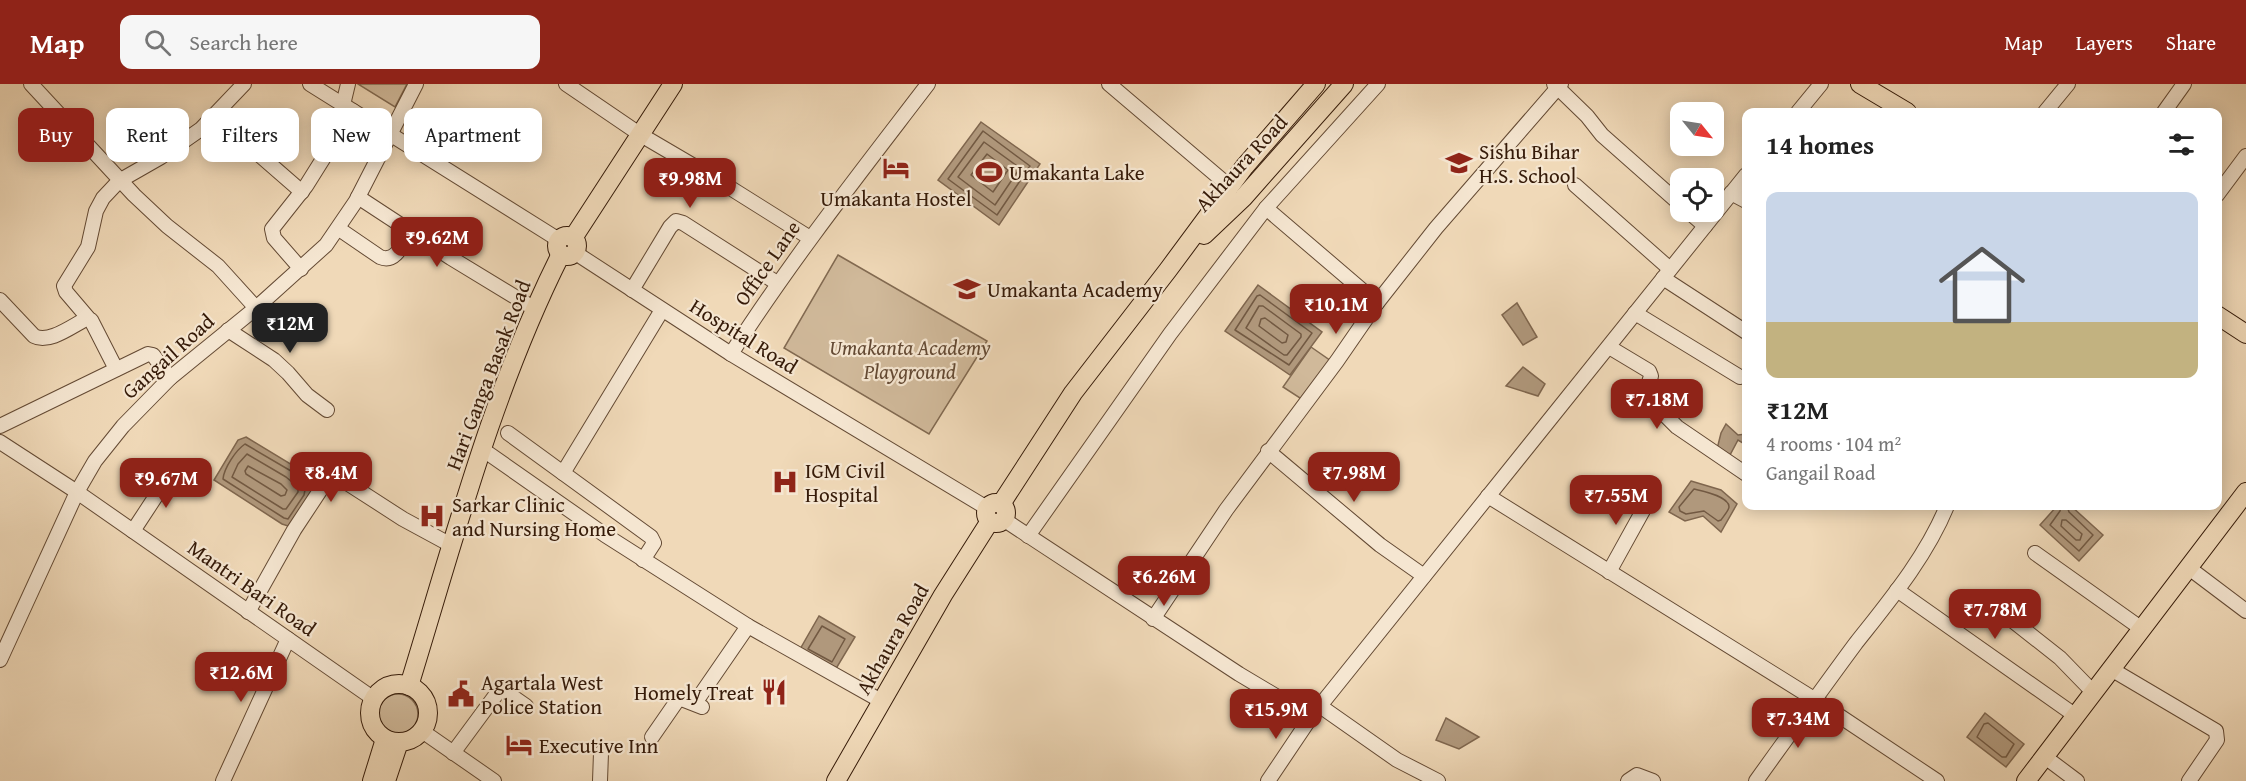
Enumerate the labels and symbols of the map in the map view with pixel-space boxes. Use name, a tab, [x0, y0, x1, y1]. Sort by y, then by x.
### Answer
north arrow	[1670, 102, 1724, 156]
street label: Akhaura Road	[1188, 107, 1295, 219]
place label: Sishu Bihar H.S. School	[1479, 136, 1580, 191]
school or university icon: Sishu Bihar H.S. School	[1444, 148, 1474, 178]
hotel icon: Umakanta Hostel	[881, 153, 911, 183]
sports icon: Umakanta Lake	[974, 157, 1004, 187]
place label: Umakanta Lake	[1009, 157, 1145, 188]
pin: ₹9.98M	[641, 158, 739, 209]
place label: Umakanta Hostel	[820, 183, 972, 214]
street label: Office Lane	[726, 214, 808, 312]
pin: ₹9.62M	[388, 217, 486, 268]
school or university icon: Umakanta Academy	[952, 274, 982, 304]
place label: Umakanta Academy	[987, 274, 1163, 305]
street label: Hari Ganga Basak Road	[437, 275, 539, 475]
pin: ₹10.1M	[1287, 284, 1385, 335]
street label: Hospital Road	[684, 291, 805, 382]
pin: ₹12M	[254, 303, 326, 354]
street label: Gangail Road	[115, 306, 222, 406]
park label: Umakanta Academy Playground	[829, 332, 991, 387]
pin: ₹7.18M	[1608, 379, 1706, 430]
pin: ₹8.4M	[289, 452, 373, 503]
pin: ₹7.98M	[1305, 452, 1403, 503]
place label: IGM Civil Hospital	[805, 455, 885, 510]
pin: ₹9.67M	[117, 458, 215, 509]
hospital icon: IGM Civil Hospital	[770, 467, 800, 497]
pin: ₹7.55M	[1567, 475, 1665, 526]
place label: Sarkar Clinic and Nursing Home	[452, 489, 616, 544]
hospital icon: Sarkar Clinic and Nursing Home	[417, 501, 447, 531]
street label: Mantri Bari Road	[181, 532, 323, 644]
pin: ₹6.26M	[1115, 556, 1213, 607]
street label: Akhaura Road	[848, 577, 937, 700]
pin: ₹7.78M	[1946, 589, 2044, 640]
pin: ₹12.6M	[192, 652, 290, 703]
place label: Agartala West Police Station	[481, 667, 604, 722]
place label: Homely Treat	[634, 677, 755, 708]
restaurant icon: Homely Treat	[759, 677, 789, 707]
public building icon: Agartala West Police Station	[446, 679, 476, 709]
pin: ₹15.9M	[1227, 689, 1325, 740]
pin: ₹7.34M	[1749, 698, 1847, 749]
hotel icon: Executive Inn	[504, 730, 534, 760]
place label: Executive Inn	[539, 730, 659, 761]

